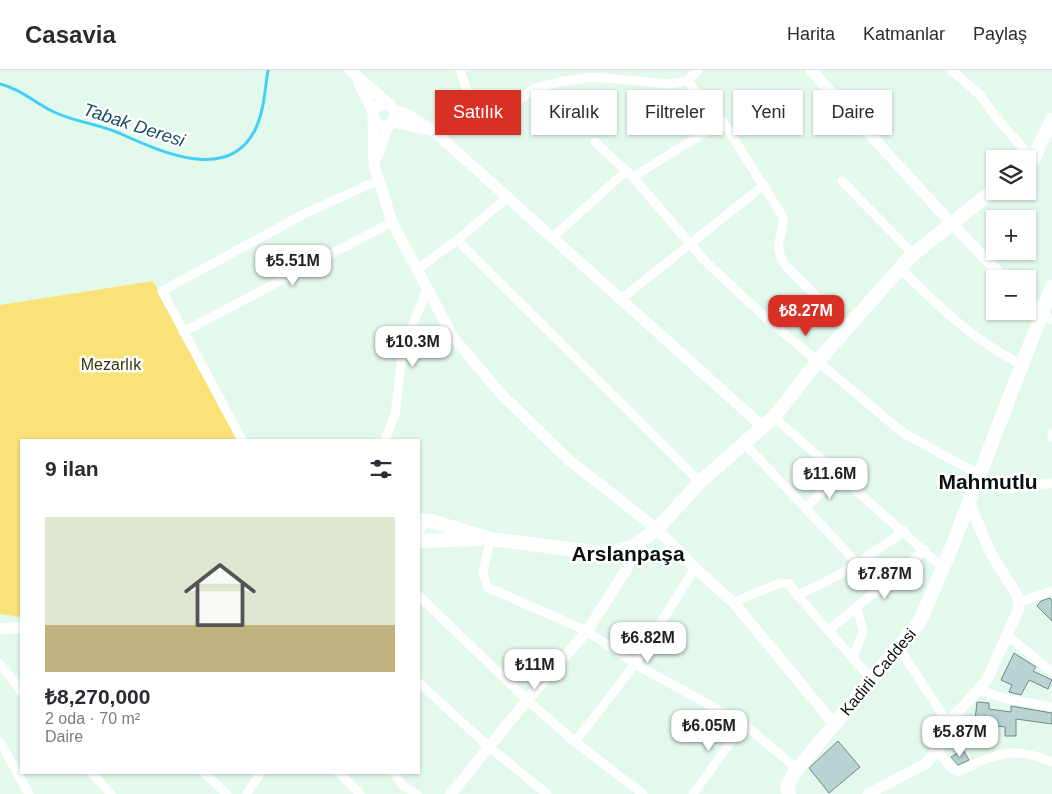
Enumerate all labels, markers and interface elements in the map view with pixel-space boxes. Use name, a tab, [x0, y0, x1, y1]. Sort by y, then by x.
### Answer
text: Casavia	[25, 21, 116, 48]
text: Harita	[787, 24, 835, 44]
text: Katmanlar	[863, 24, 945, 44]
text: Paylaş	[973, 24, 1027, 44]
chip: Satılık	[435, 90, 521, 135]
chip: Kiralık	[531, 90, 617, 135]
chip: Filtreler	[627, 90, 723, 135]
chip: Yeni	[733, 90, 803, 135]
chip: Daire	[813, 90, 892, 135]
water label: Tabak Deresi	[81, 99, 188, 151]
map controls	[986, 150, 1036, 320]
button: layers	[986, 150, 1036, 200]
button: +	[986, 210, 1036, 260]
pin: ₺5.51M	[252, 244, 334, 287]
text: ₺5.51M	[266, 252, 320, 269]
button: −	[986, 270, 1036, 320]
pin: ₺8.27M	[765, 294, 847, 337]
text: ₺8.27M	[779, 302, 833, 319]
pin: ₺10.3M	[372, 326, 454, 368]
text: ₺10.3M	[386, 333, 440, 350]
park label: Mezarlık	[81, 356, 142, 373]
icon: filters	[367, 455, 395, 483]
text: 9 ilan	[45, 457, 99, 480]
pin: ₺11.6M	[789, 458, 871, 500]
text: ₺11.6M	[804, 465, 856, 482]
district label: Mahmutlu	[938, 470, 1038, 493]
district label: Arslanpaşa	[571, 542, 685, 565]
icon: home	[175, 550, 265, 640]
pin: ₺7.87M	[844, 558, 926, 600]
text: ₺7.87M	[858, 565, 912, 582]
pin: ₺6.82M	[607, 622, 689, 664]
street label: Kadirli Caddesi	[837, 625, 919, 719]
text: ₺6.82M	[621, 629, 675, 646]
pin: ₺11M	[505, 648, 565, 691]
text: ₺11M	[515, 656, 555, 673]
text: ₺8,270,000	[45, 685, 150, 708]
text: 2 oda · 70 m²	[45, 710, 140, 727]
pin: ₺6.05M	[668, 710, 750, 752]
pin: ₺5.87M	[919, 716, 1001, 758]
text: ₺6.05M	[682, 717, 736, 734]
text: ₺5.87M	[933, 723, 987, 740]
text: Daire	[45, 728, 83, 745]

